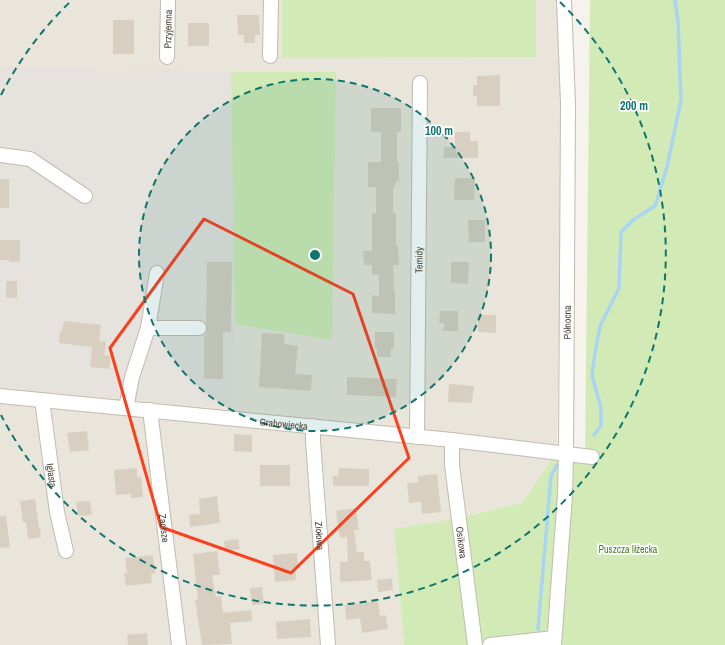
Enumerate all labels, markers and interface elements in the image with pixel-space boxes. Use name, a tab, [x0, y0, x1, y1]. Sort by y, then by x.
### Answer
street label: Przyjemna	[161, 9, 174, 49]
text: 200 m	[620, 98, 648, 114]
text: 100 m	[425, 123, 453, 139]
street label: Temidy	[412, 246, 425, 273]
centre of rings	[308, 248, 322, 262]
street label: Północna	[560, 305, 573, 340]
street label: Grabowiecka	[259, 415, 309, 432]
street label: Iglasta	[44, 462, 60, 489]
street label: Zacisze	[156, 513, 173, 544]
street label: Ziołowa	[312, 521, 328, 551]
street label: Osikowa	[453, 526, 470, 559]
park label: Puszcza Iłżecka	[599, 543, 658, 556]

